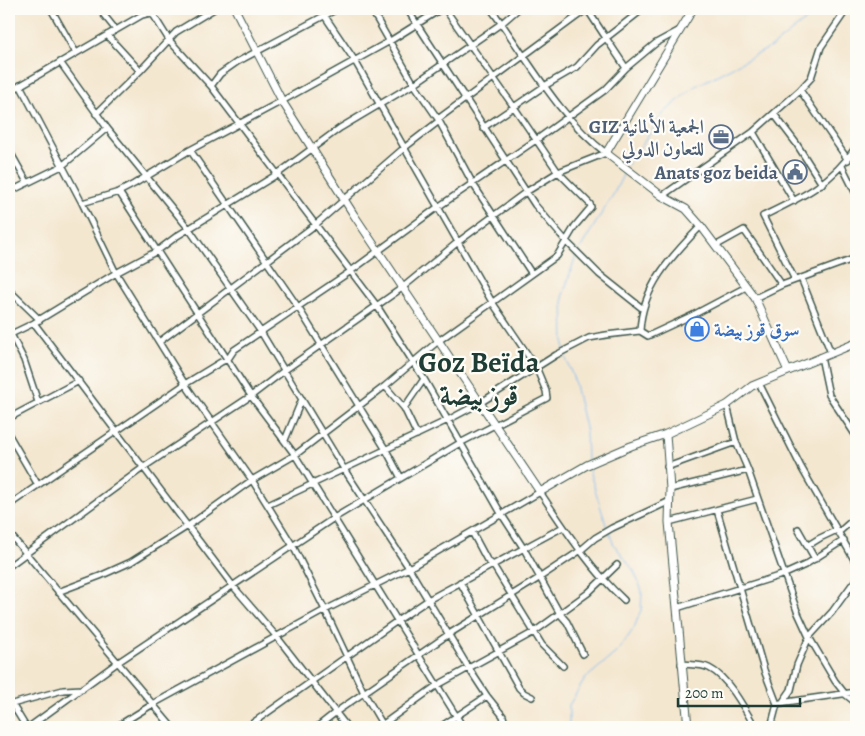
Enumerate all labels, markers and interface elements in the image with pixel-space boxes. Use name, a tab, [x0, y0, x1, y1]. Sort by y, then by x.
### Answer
place label: GIZ الجمعية الألمانية للتعاون الدولي	[589, 112, 704, 164]
office icon: GIZ الجمعية الألمانية للتعاون الدولي	[708, 124, 734, 150]
public building icon: Anats goz beida	[782, 159, 808, 185]
place label: Anats goz beida	[653, 160, 779, 186]
shop icon: سوق قوز بيضة	[684, 316, 710, 342]
place label: سوق قوز بيضة	[714, 317, 800, 343]
district label: Goz Beïda قوز بيضة	[418, 343, 540, 415]
scale bar	[678, 676, 800, 708]
text: 200 m	[685, 683, 724, 703]

